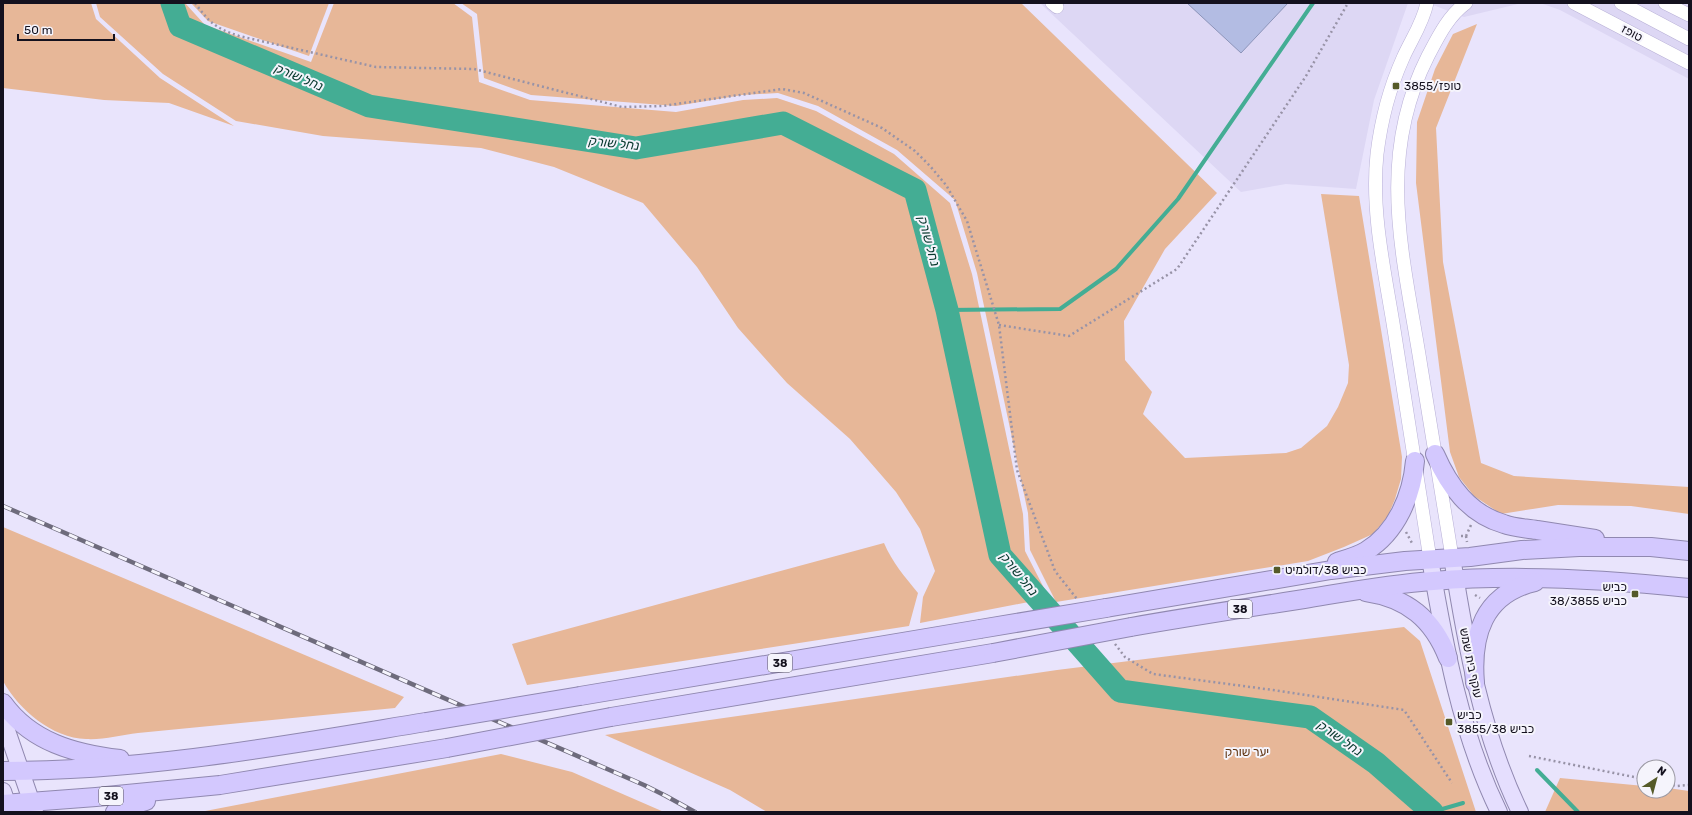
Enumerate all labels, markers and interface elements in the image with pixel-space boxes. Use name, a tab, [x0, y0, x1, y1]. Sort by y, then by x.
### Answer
scale bar	[18, 16, 114, 42]
street label: טופז	[1619, 22, 1645, 44]
text: 50 m	[24, 23, 52, 37]
water label: נחל שורק	[271, 60, 325, 95]
place label: 3855/טופז	[1404, 79, 1461, 93]
marker: 3855/טופז	[1391, 81, 1401, 91]
water label: נחל שורק	[587, 133, 640, 154]
water label: נחל שורק	[914, 213, 943, 268]
water label: נחל שורק	[996, 549, 1041, 599]
place label: כביש 38/דולמיט	[1285, 563, 1367, 577]
marker: כביש 38/דולמיט	[1272, 565, 1282, 575]
place label: כביש 38/כביש 3855	[1550, 580, 1627, 608]
marker: כביש 38/כביש 3855	[1630, 589, 1640, 599]
road number: 38	[1228, 600, 1252, 618]
street label: עוקף בית שמש	[1457, 626, 1485, 700]
road number: 38	[768, 654, 792, 672]
place label: כביש 3855/כביש 38	[1457, 708, 1535, 736]
water label: נחל שורק	[1313, 717, 1365, 760]
marker: כביש 3855/כביש 38	[1444, 717, 1454, 727]
park label: יער שורק	[1225, 745, 1269, 759]
north arrow	[1636, 759, 1676, 799]
text: N	[1655, 764, 1669, 779]
road number: 38	[99, 787, 123, 805]

